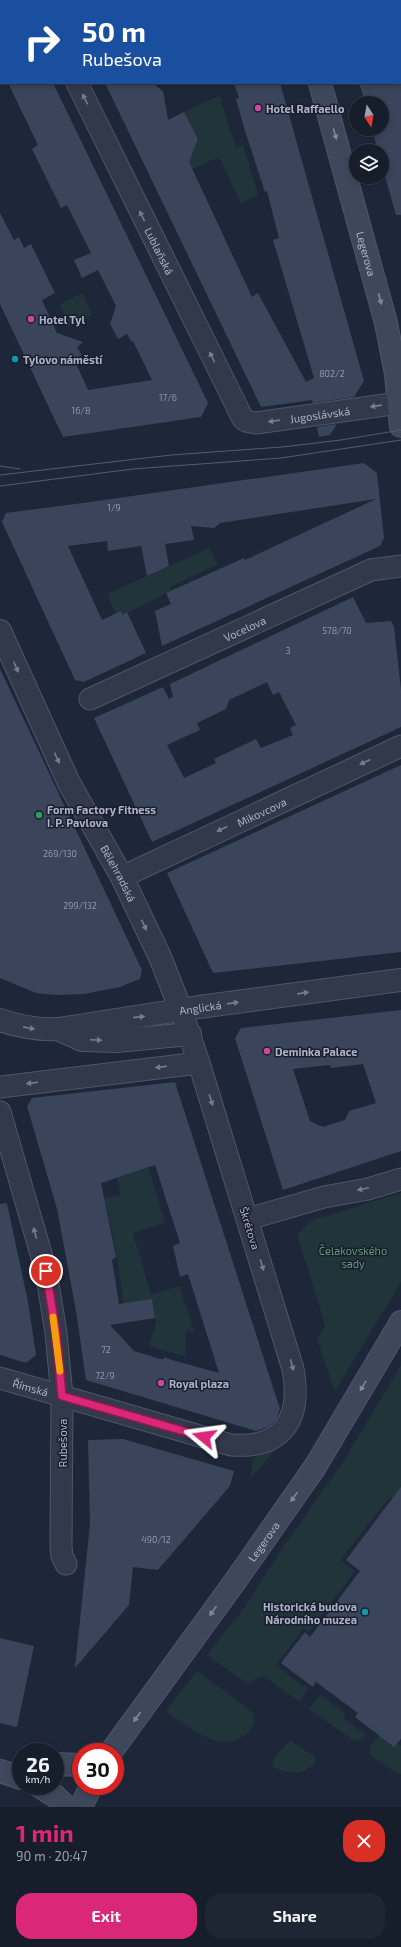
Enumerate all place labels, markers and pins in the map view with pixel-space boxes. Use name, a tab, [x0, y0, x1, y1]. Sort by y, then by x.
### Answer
place label: Hotel Raffaello	[266, 102, 345, 115]
marker: Hotel Raffaello	[253, 103, 263, 113]
place label: Hotel Tyl	[39, 313, 86, 327]
marker: Hotel Tyl	[26, 314, 36, 324]
place label: Tylovo náměstí	[23, 353, 103, 367]
marker: Tylovo náměstí	[10, 354, 20, 364]
place label: Form Factory Fitness I. P. Pavlova	[47, 803, 156, 829]
marker: Form Factory Fitness I. P. Pavlova	[34, 810, 44, 820]
place label: Deminka Palace	[275, 1045, 357, 1058]
marker: Deminka Palace	[262, 1046, 272, 1056]
pin	[29, 1254, 63, 1288]
place label: Royal plaza	[169, 1377, 229, 1391]
marker: Royal plaza	[156, 1378, 166, 1388]
place label: Historická budova Národního muzea	[263, 1600, 357, 1626]
marker: Historická budova Národního muzea	[360, 1607, 370, 1617]

